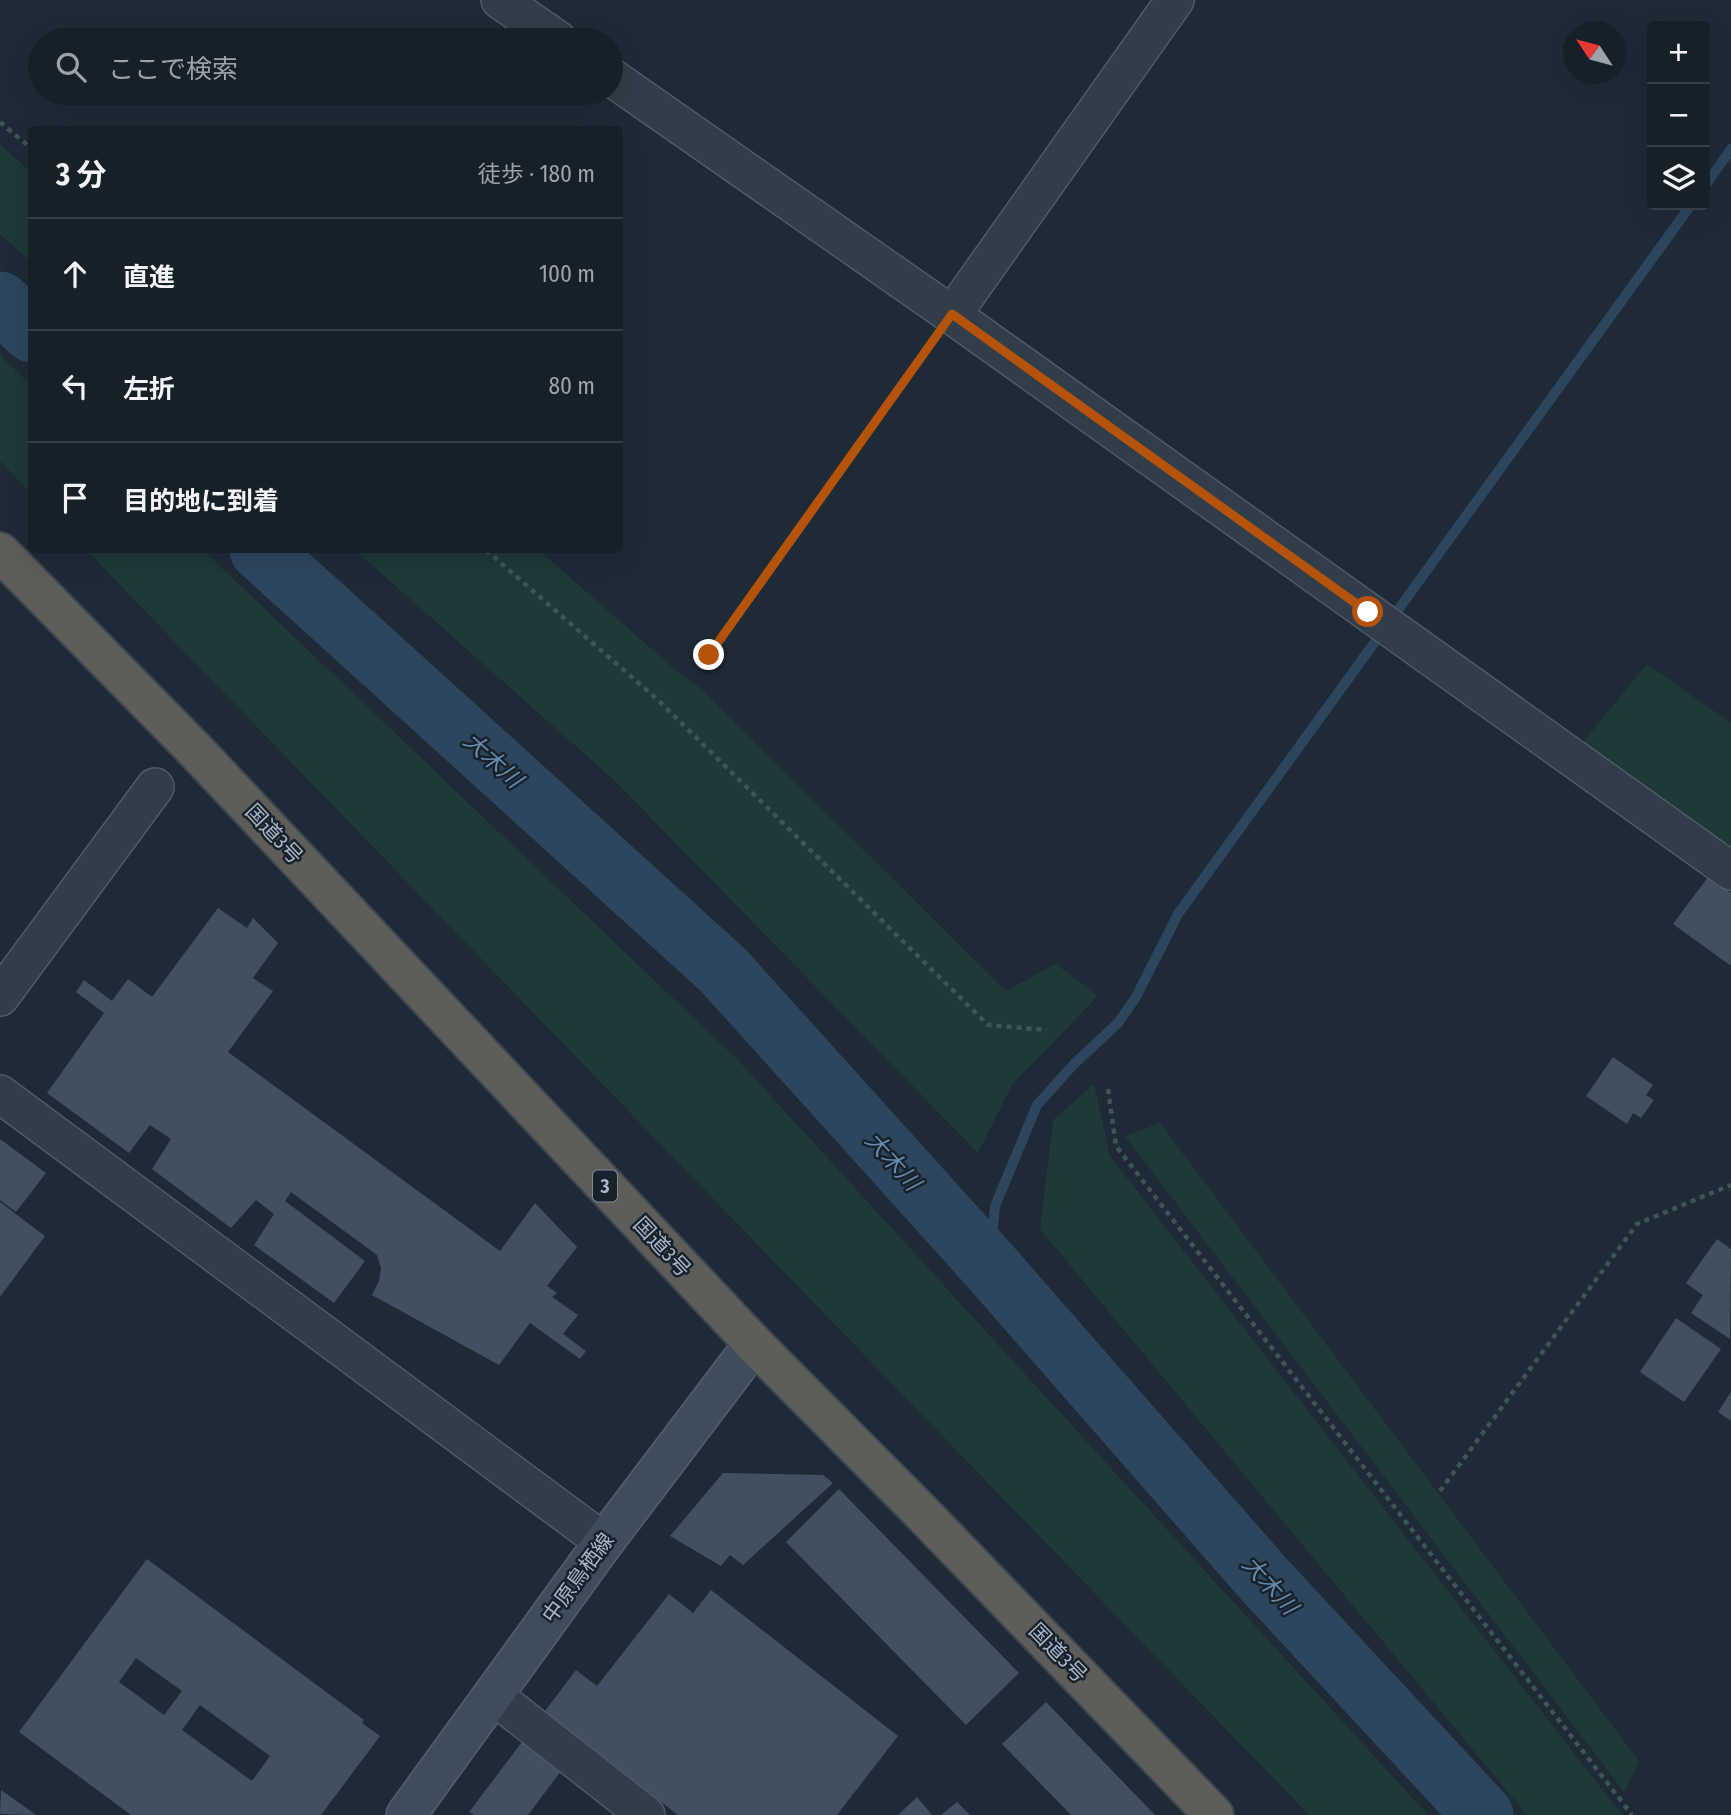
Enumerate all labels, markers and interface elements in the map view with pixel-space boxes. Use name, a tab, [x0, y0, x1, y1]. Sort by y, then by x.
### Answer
north arrow	[1563, 21, 1626, 84]
map controls	[1647, 21, 1710, 210]
button: +	[1647, 21, 1710, 84]
search box	[28, 28, 623, 105]
icon: search	[52, 48, 90, 86]
text: ここで検索	[108, 54, 238, 85]
button: −	[1647, 84, 1710, 147]
button: layers	[1647, 147, 1710, 210]
text: 3 分	[56, 157, 106, 193]
text: 徒歩 · 180 m	[478, 160, 595, 188]
icon: ahead	[56, 255, 94, 293]
text: 100 m	[539, 260, 595, 288]
text: 直進	[123, 262, 175, 293]
icon: left	[56, 367, 94, 405]
text: 80 m	[548, 372, 595, 400]
text: 左折	[123, 374, 175, 405]
icon: arrive	[56, 479, 94, 517]
text: 目的地に到着	[123, 486, 279, 517]
route start	[1352, 596, 1383, 627]
route end	[693, 639, 724, 670]
water label: 大木川	[458, 727, 530, 795]
street label: 国道3号	[240, 799, 308, 869]
water label: 大木川	[860, 1126, 928, 1198]
road number: 3	[593, 1170, 617, 1202]
street label: 国道3号	[628, 1212, 696, 1282]
street label: 中原鳥栖線	[537, 1528, 619, 1628]
water label: 大木川	[1237, 1550, 1305, 1622]
street label: 国道3号	[1023, 1618, 1093, 1688]

